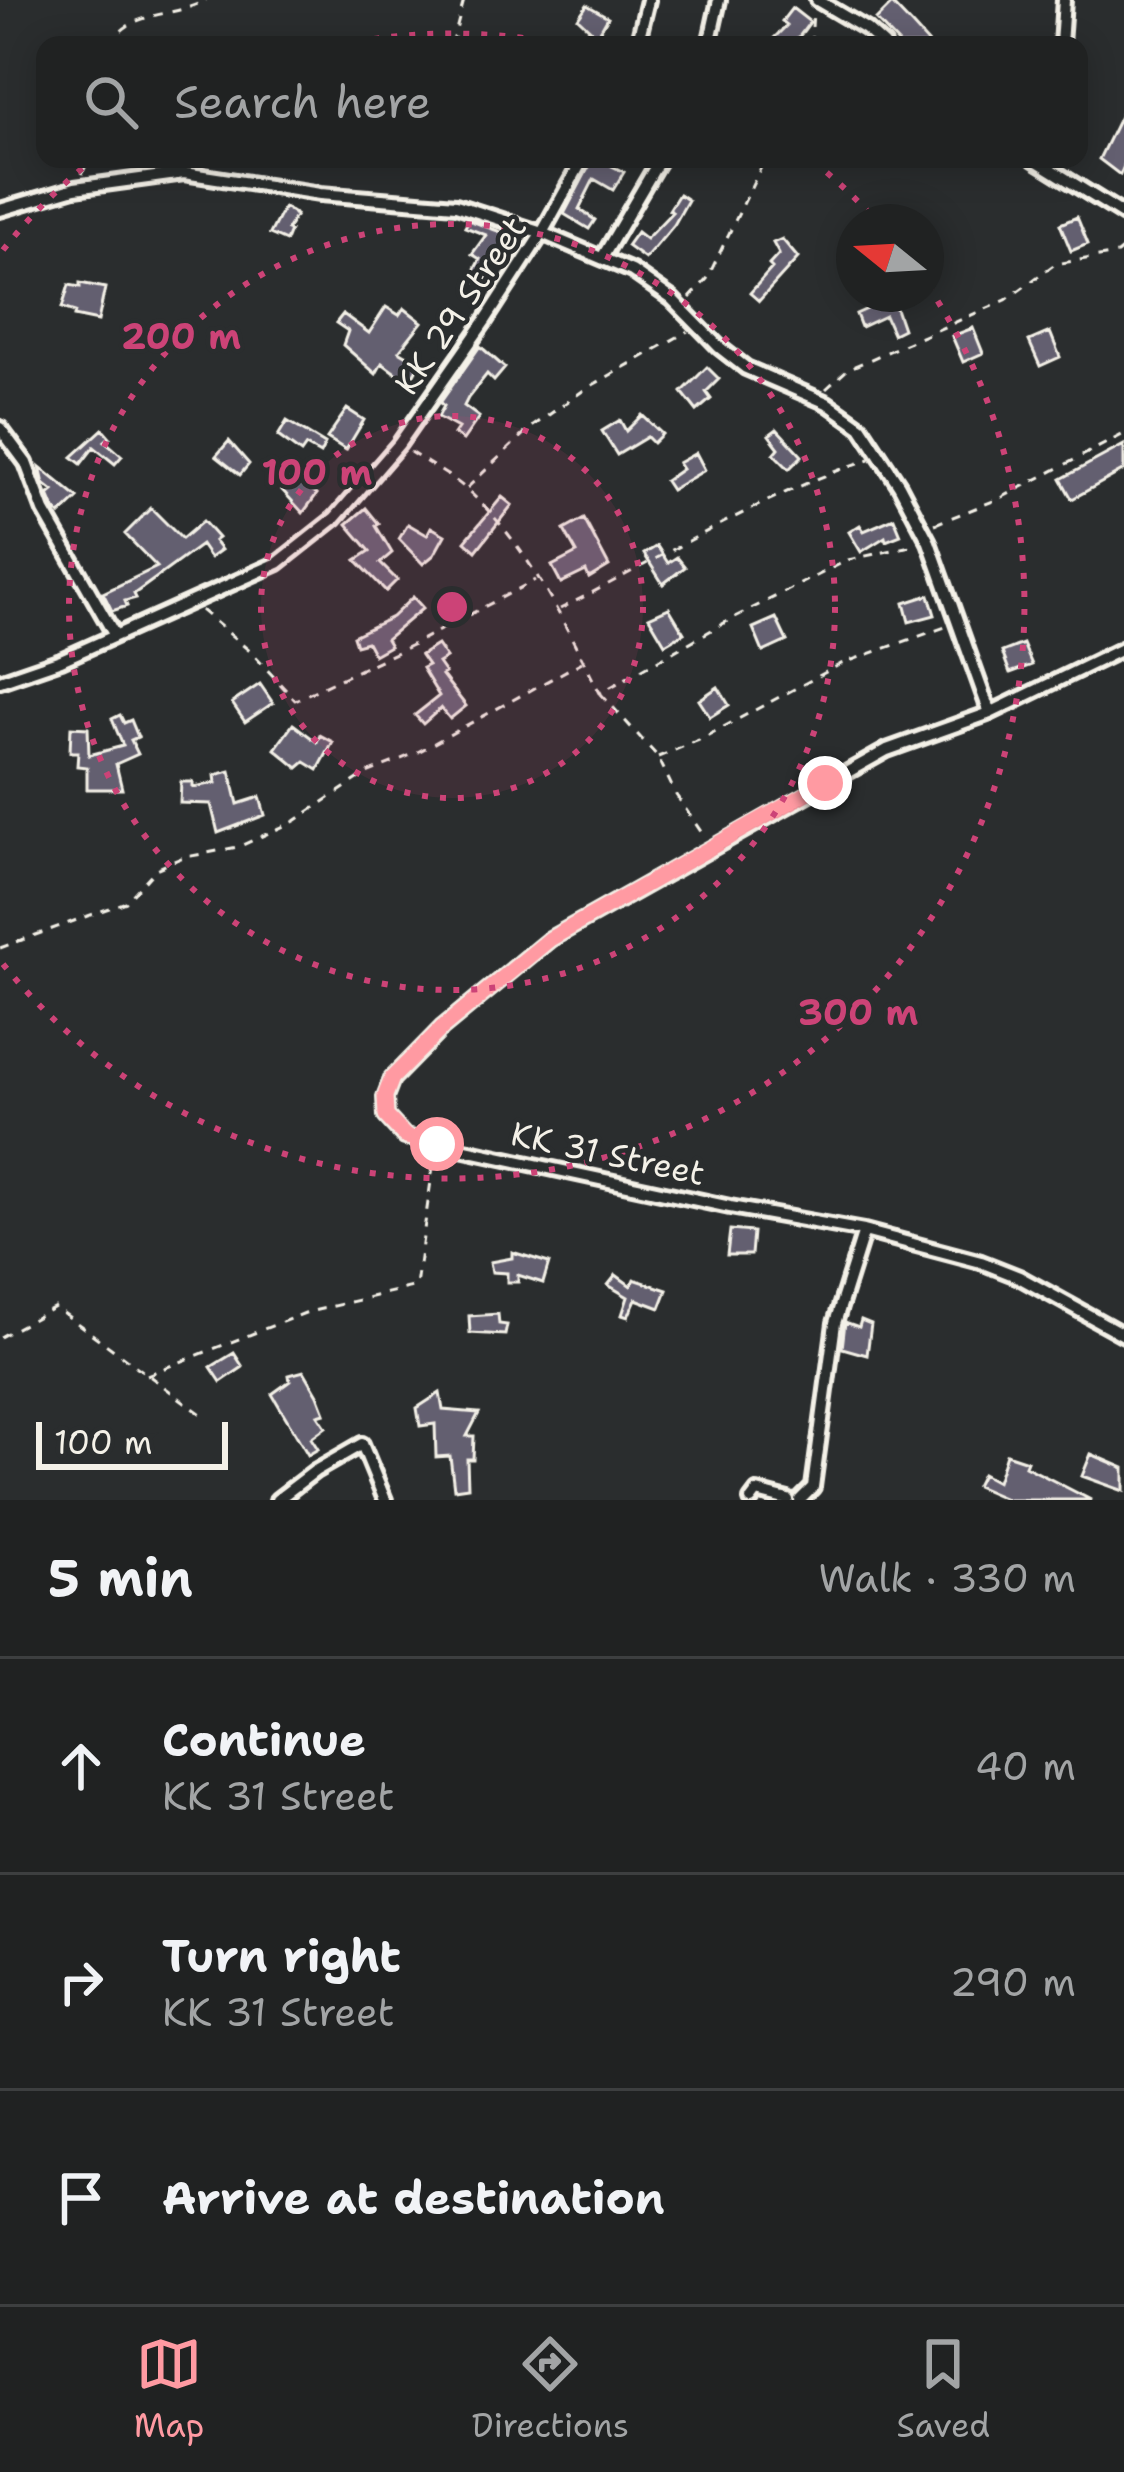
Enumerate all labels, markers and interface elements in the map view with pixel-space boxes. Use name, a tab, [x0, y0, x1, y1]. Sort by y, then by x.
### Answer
search box	[36, 36, 1088, 168]
icon: search	[78, 69, 144, 135]
text: Search here	[174, 72, 431, 132]
north arrow	[836, 204, 944, 312]
street label: KK 29 Street	[384, 207, 537, 403]
text: 200 m	[121, 312, 241, 361]
text: 100 m	[262, 448, 373, 497]
centre of rings	[431, 586, 473, 628]
route end	[798, 756, 852, 810]
text: 300 m	[798, 988, 918, 1037]
street label: KK 31 Street	[507, 1111, 709, 1196]
route start	[410, 1117, 464, 1171]
scale bar	[36, 1416, 228, 1469]
text: 100 m	[54, 1420, 153, 1465]
text: 5 min	[48, 1544, 193, 1612]
text: Walk · 330 m	[818, 1552, 1076, 1604]
text: Continue	[162, 1710, 366, 1770]
icon: ahead	[48, 1733, 114, 1799]
text: 40 m	[975, 1740, 1076, 1792]
text: KK 31 Street	[162, 1770, 395, 1822]
text: Turn right	[162, 1926, 401, 1986]
icon: right	[48, 1949, 114, 2015]
text: 290 m	[950, 1956, 1076, 2008]
text: KK 31 Street	[162, 1986, 395, 2038]
icon: arrive	[48, 2165, 114, 2231]
text: Arrive at destination	[162, 2168, 665, 2228]
tab: Map	[134, 2331, 204, 2448]
tab: Directions	[472, 2331, 629, 2448]
tab: Saved	[897, 2331, 990, 2448]

